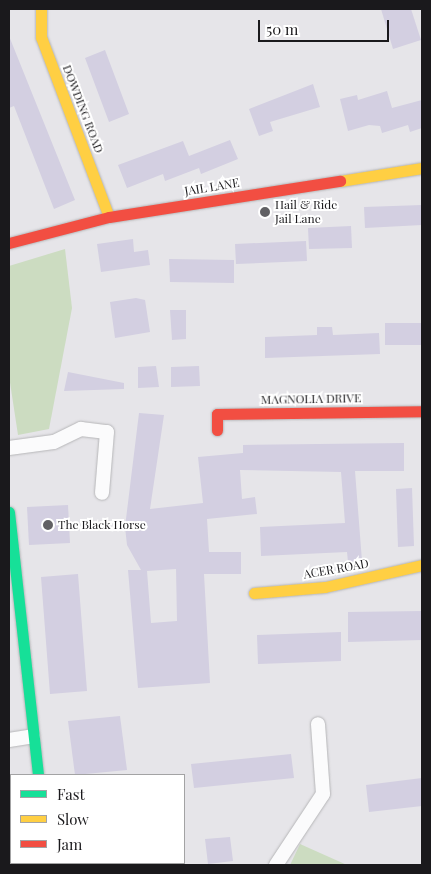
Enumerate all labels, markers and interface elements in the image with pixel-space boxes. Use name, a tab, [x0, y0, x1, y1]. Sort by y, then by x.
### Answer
scale bar	[261, 10, 392, 42]
text: 50 m	[266, 19, 298, 39]
street label: DOWDING ROAD	[60, 63, 106, 155]
street label: JAIL LANE	[184, 176, 240, 198]
place label: Hail & Ride Jail Lane	[275, 198, 337, 226]
marker: Hail & Ride Jail Lane	[259, 206, 271, 218]
street label: MAGNOLIA DRIVE	[261, 391, 361, 407]
place label: The Black Horse	[58, 518, 146, 532]
marker: The Black Horse	[42, 519, 54, 531]
street label: ACER ROAD	[302, 556, 370, 582]
legend	[10, 774, 185, 864]
text: Fast	[57, 784, 85, 804]
text: Slow	[57, 809, 89, 829]
text: Jam	[57, 834, 82, 854]

